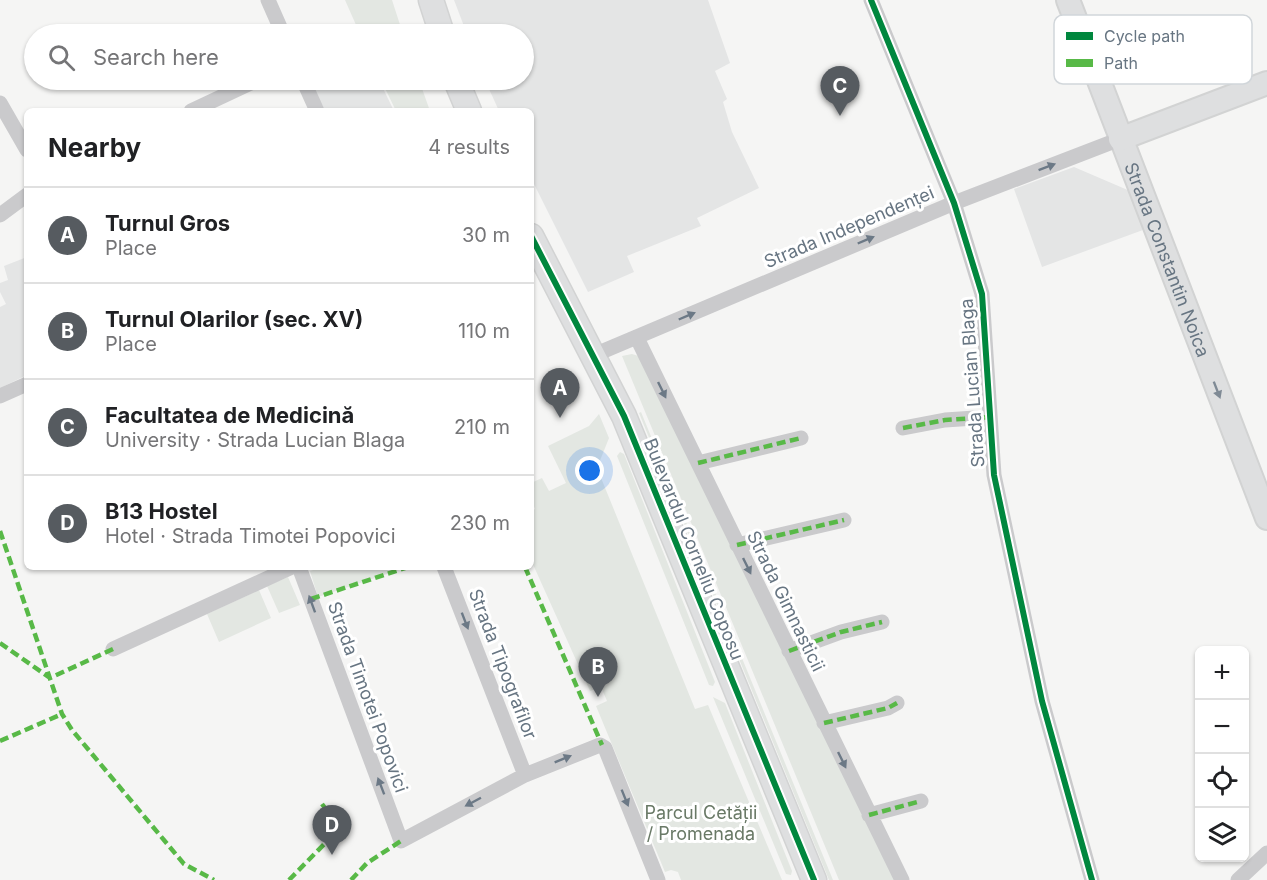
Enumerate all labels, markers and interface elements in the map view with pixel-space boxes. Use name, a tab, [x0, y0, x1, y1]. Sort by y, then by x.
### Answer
legend	[1054, 15, 1252, 84]
search box	[24, 24, 534, 90]
text: Cycle path	[1104, 26, 1185, 46]
icon: search	[45, 41, 78, 74]
text: Search here	[93, 44, 219, 70]
text: Path	[1104, 53, 1138, 73]
pin: C	[820, 66, 860, 116]
text: Nearby	[48, 132, 141, 163]
text: 4 results	[428, 135, 510, 159]
street label: Strada Constantin Noica	[1121, 159, 1215, 360]
one-way arrow	[1038, 162, 1056, 172]
street label: Strada Independenței	[761, 182, 937, 273]
text: Turnul Gros	[105, 210, 230, 236]
text: A	[60, 223, 75, 247]
text: 30 m	[462, 223, 510, 247]
text: Place	[105, 236, 157, 260]
one-way arrow	[858, 236, 875, 245]
street label: Strada Lucian Blaga	[956, 298, 988, 468]
text: Turnul Olarilor (sec. XV)	[105, 306, 363, 332]
one-way arrow	[678, 311, 696, 321]
text: B	[61, 319, 74, 343]
text: 110 m	[458, 319, 510, 343]
text: Place	[105, 332, 157, 356]
pin: A	[540, 368, 580, 418]
one-way arrow	[1213, 381, 1223, 399]
one-way arrow	[658, 382, 667, 399]
text: Facultatea de Medicină	[105, 402, 354, 428]
text: C	[60, 415, 75, 439]
text: 210 m	[454, 415, 510, 439]
text: University · Strada Lucian Blaga	[105, 428, 405, 452]
street label: Bulevardul Corneliu Coposu	[640, 435, 748, 663]
your location	[575, 456, 604, 485]
text: B13 Hostel	[105, 498, 218, 524]
text: D	[60, 511, 75, 535]
text: 230 m	[450, 511, 510, 535]
text: Hotel · Strada Timotei Popovici	[105, 524, 396, 548]
street label: Strada Gimnasticii	[743, 527, 829, 675]
one-way arrow	[743, 557, 752, 574]
street label: Strada Tipografilor	[465, 586, 541, 742]
one-way arrow	[307, 595, 317, 613]
street label: Strada Timotei Popovici	[324, 599, 412, 795]
one-way arrow	[460, 613, 470, 631]
map controls	[1195, 646, 1249, 862]
button: +	[1195, 646, 1249, 700]
pin: B	[578, 648, 618, 697]
button: −	[1195, 700, 1249, 754]
one-way arrow	[837, 751, 847, 768]
one-way arrow	[555, 754, 573, 764]
button: locate	[1195, 754, 1249, 808]
one-way arrow	[375, 777, 385, 795]
one-way arrow	[621, 789, 631, 807]
one-way arrow	[465, 797, 482, 807]
park label: Parcul Cetății / Promenada	[645, 802, 757, 844]
pin: D	[312, 806, 352, 855]
button: layers	[1195, 808, 1249, 862]

